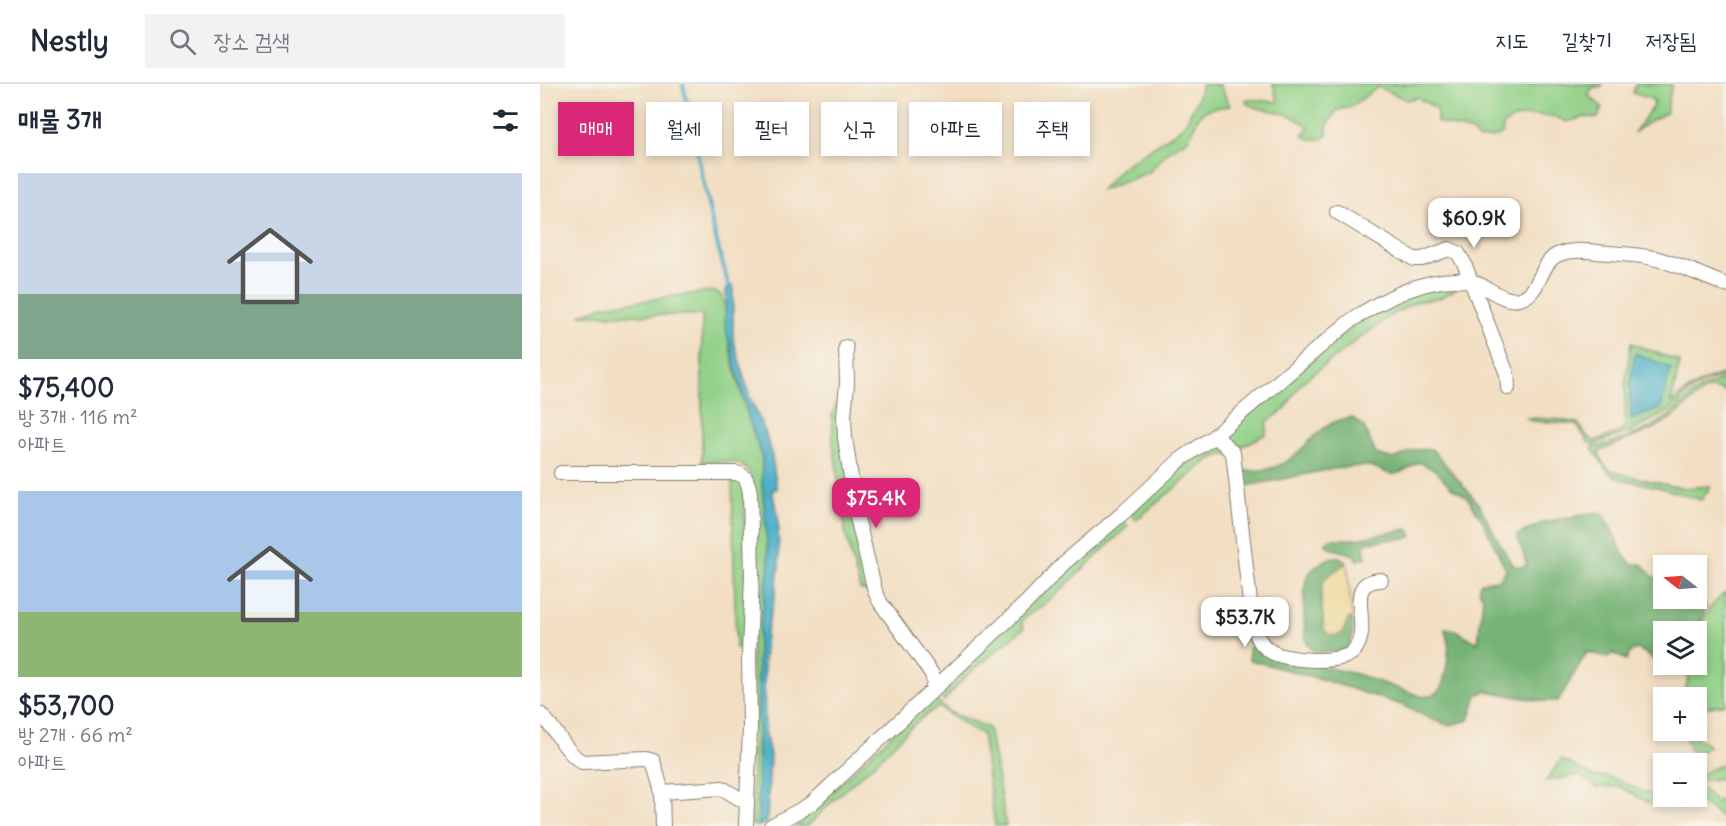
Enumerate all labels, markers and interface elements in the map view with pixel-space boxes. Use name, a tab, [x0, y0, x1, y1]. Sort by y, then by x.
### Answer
search box	[145, 14, 565, 68]
text: Nestly	[30, 23, 109, 59]
icon: search	[166, 25, 199, 58]
text: 장소 검색	[214, 27, 290, 55]
text: 지도	[1495, 27, 1529, 54]
text: 길찾기	[1562, 27, 1612, 54]
text: 저장됨	[1645, 27, 1696, 54]
chip: 매매	[558, 102, 634, 156]
chip: 월세	[646, 102, 722, 156]
chip: 필터	[734, 102, 809, 156]
chip: 신규	[821, 102, 897, 156]
chip: 아파트	[909, 102, 1002, 156]
chip: 주택	[1014, 102, 1090, 156]
text: 매물 3개	[18, 103, 102, 136]
icon: filters	[489, 104, 522, 137]
pin: $60.9K	[1425, 198, 1523, 249]
text: $60.9K	[1442, 205, 1506, 230]
icon: home	[216, 212, 324, 320]
text: $75,400	[18, 371, 114, 404]
text: 방 3개 · 116 m²	[18, 404, 137, 429]
text: 아파트	[18, 431, 66, 456]
pin: $75.4K	[827, 478, 925, 529]
text: $75.4K	[846, 485, 906, 510]
icon: home	[216, 530, 324, 638]
north arrow	[1653, 555, 1707, 609]
map controls	[1653, 555, 1707, 807]
pin: $53.7K	[1196, 597, 1294, 648]
text: $53.7K	[1215, 604, 1275, 629]
button: layers	[1653, 621, 1707, 675]
button: +	[1653, 687, 1707, 741]
text: $53,700	[18, 689, 115, 722]
text: 방 2개 · 66 m²	[18, 722, 133, 747]
text: 아파트	[18, 749, 66, 774]
button: −	[1653, 753, 1707, 807]

